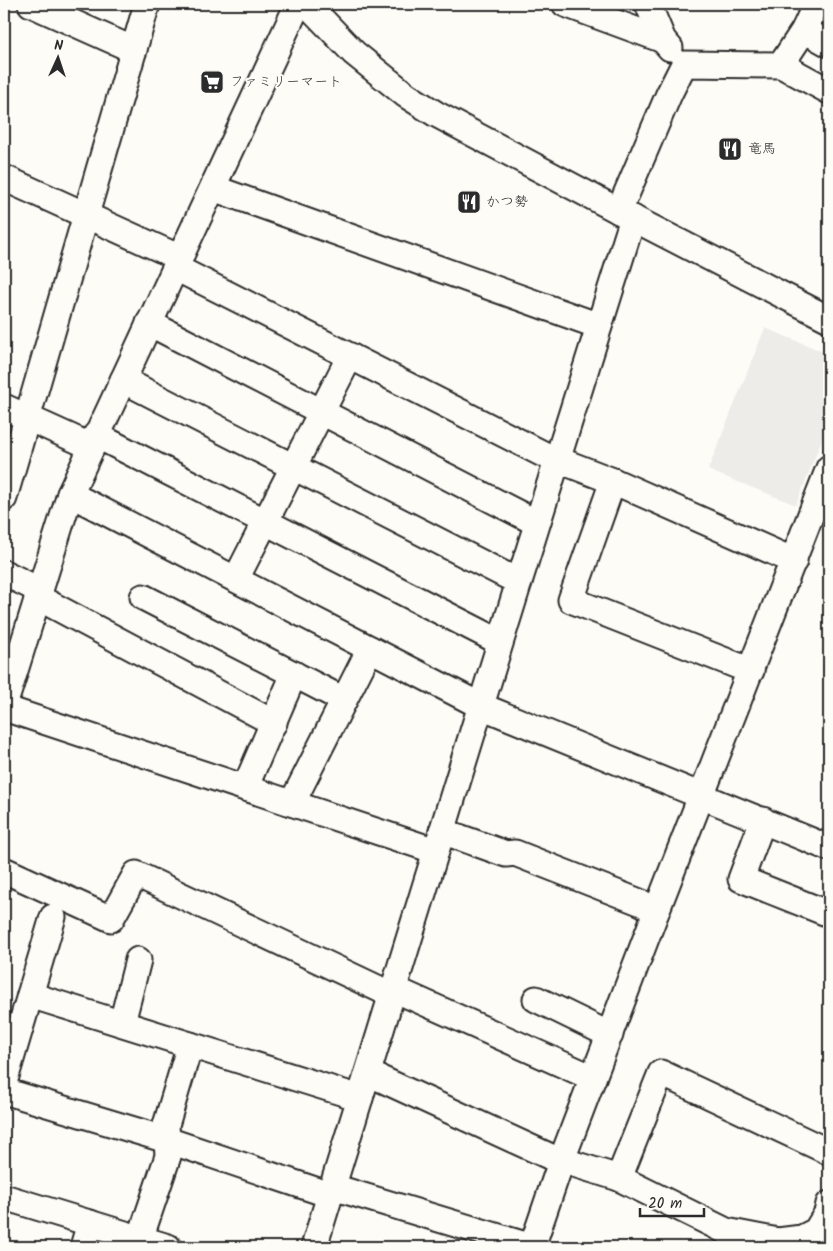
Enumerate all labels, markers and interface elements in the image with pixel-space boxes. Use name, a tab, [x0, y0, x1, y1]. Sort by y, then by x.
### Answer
north arrow	[32, 32, 82, 82]
text: N	[54, 35, 64, 57]
supermarket icon: ファミリーマート	[199, 69, 225, 95]
place label: ファミリーマート	[230, 71, 342, 93]
restaurant icon: 竜馬	[717, 136, 743, 162]
place label: 竜馬	[748, 138, 776, 160]
restaurant icon: かつ勢	[456, 189, 482, 215]
place label: かつ勢	[486, 191, 528, 213]
scale bar	[640, 1186, 704, 1218]
text: 20 m	[648, 1192, 682, 1216]

